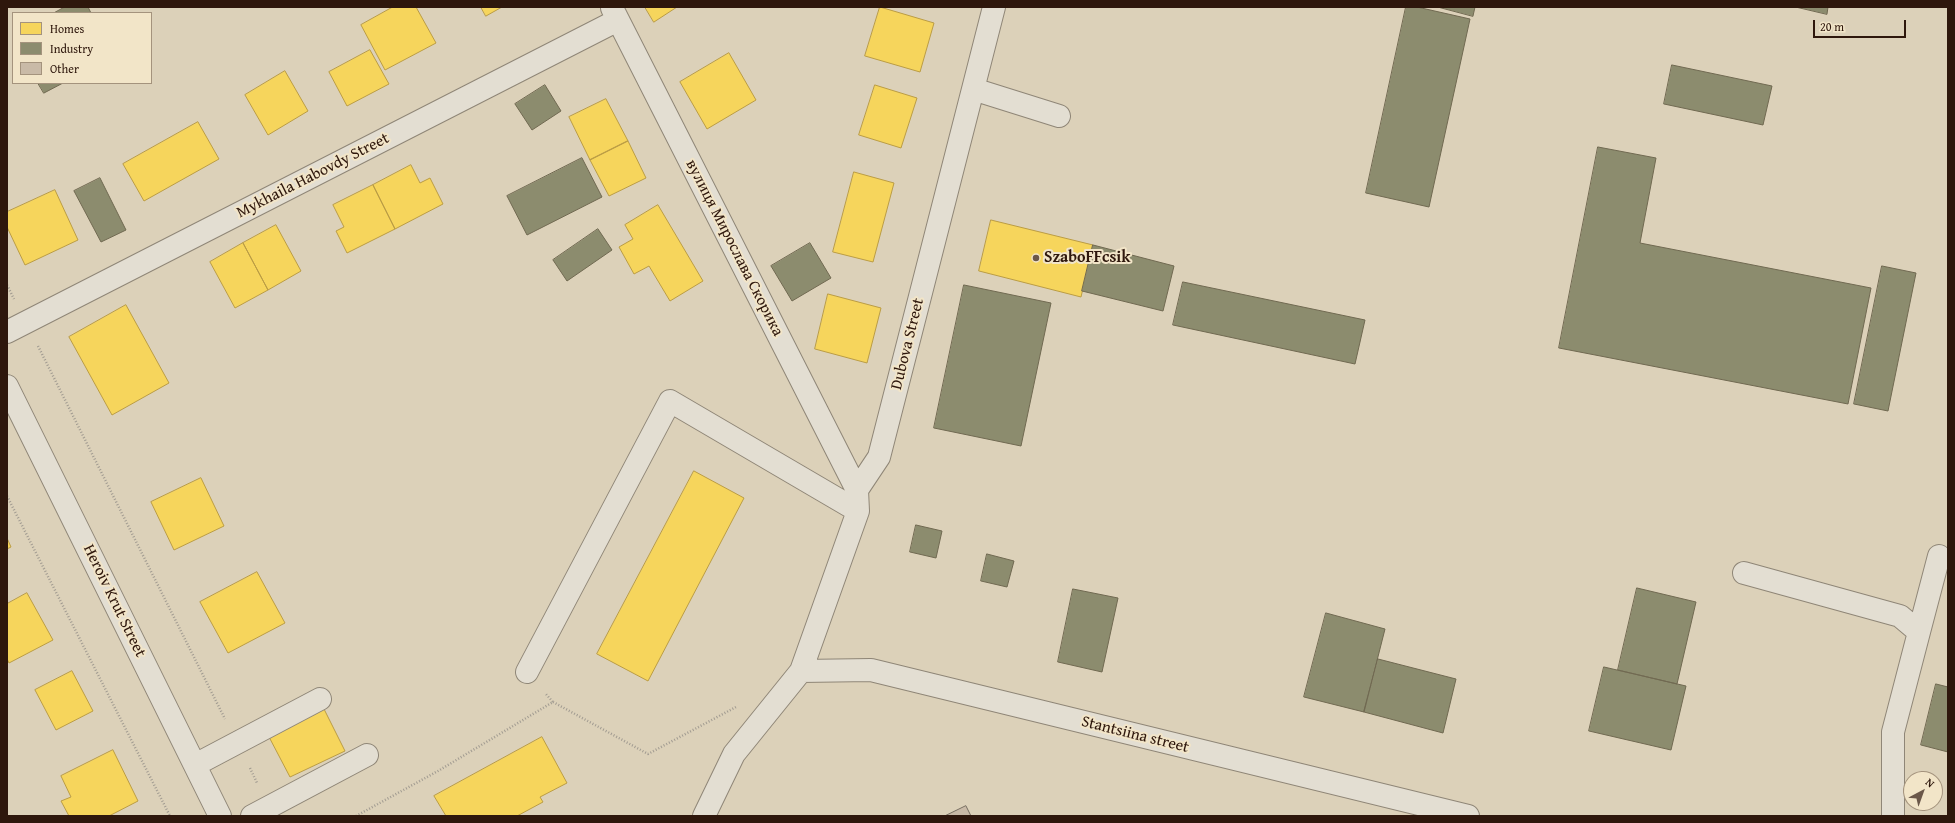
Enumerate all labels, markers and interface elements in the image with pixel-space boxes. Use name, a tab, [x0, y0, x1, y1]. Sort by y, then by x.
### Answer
legend	[12, 12, 152, 84]
scale bar	[1815, 12, 1908, 38]
text: 20 m	[1820, 18, 1844, 35]
text: Homes	[50, 20, 84, 37]
text: Industry	[50, 40, 93, 57]
text: Other	[50, 60, 79, 77]
street label: Mykhaila Habovdy Street	[234, 129, 392, 223]
street label: вулиця Мирослава Скорика	[681, 156, 787, 340]
place label: SzaboFFcsik	[1044, 248, 1130, 268]
marker: SzaboFFcsik	[1031, 253, 1041, 263]
street label: Dubova Street	[887, 296, 929, 392]
street label: Heroiv Krut Street	[78, 542, 150, 660]
street label: Stantsiina street	[1079, 712, 1191, 758]
north arrow	[1903, 771, 1943, 811]
text: N	[1922, 774, 1938, 791]

